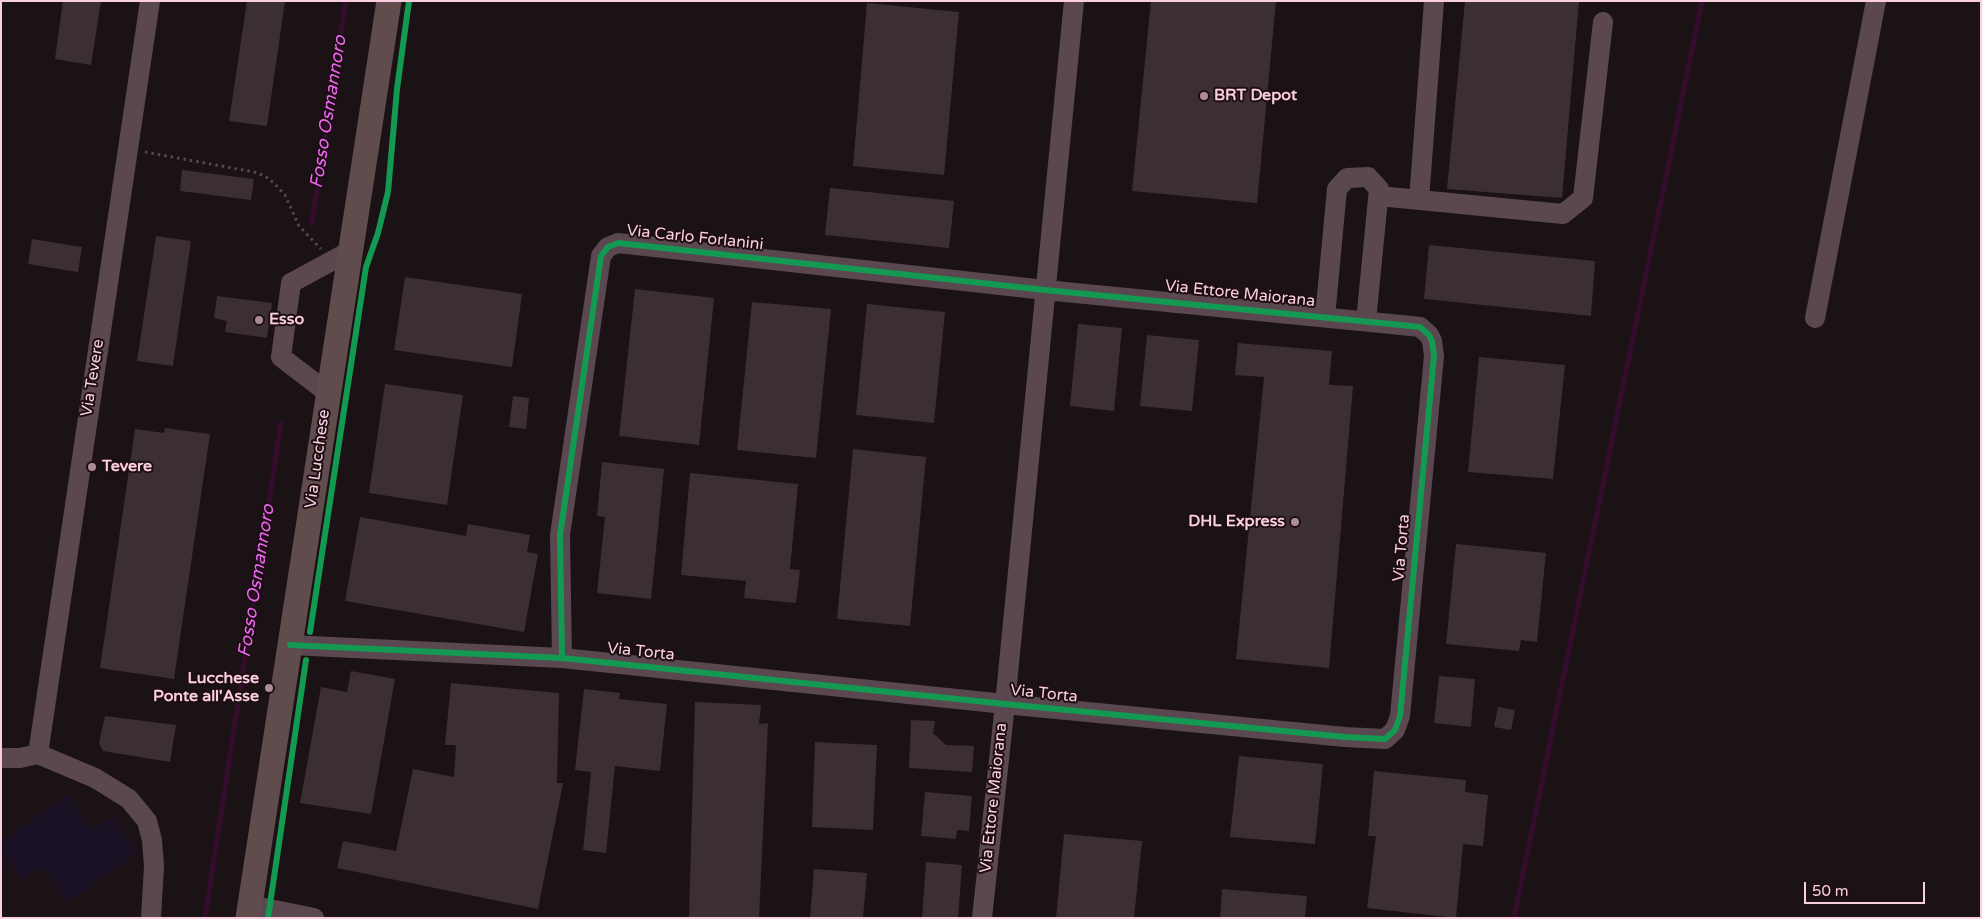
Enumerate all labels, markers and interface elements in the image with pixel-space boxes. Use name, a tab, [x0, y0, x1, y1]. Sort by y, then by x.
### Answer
water label: Fosso Osmannoro	[306, 34, 352, 190]
place label: BRT Depot	[1214, 86, 1297, 106]
marker: BRT Depot	[1198, 90, 1210, 102]
street label: Via Carlo Forlanini	[626, 221, 764, 255]
street label: Via Ettore Maiorana	[1164, 277, 1316, 311]
place label: Esso	[269, 310, 304, 330]
marker: Esso	[253, 314, 265, 326]
street label: Via Tevere	[77, 338, 109, 418]
street label: Via Lucchese	[302, 408, 334, 510]
place label: Tevere	[102, 457, 152, 477]
marker: Tevere	[86, 461, 98, 473]
water label: Fosso Osmannoro	[234, 503, 280, 659]
place label: DHL Express	[1188, 512, 1285, 532]
street label: Via Torta	[1389, 513, 1415, 583]
marker: DHL Express	[1289, 516, 1301, 528]
street label: Via Torta	[606, 639, 676, 665]
place label: Lucchese Ponte all'Asse	[153, 669, 259, 707]
street label: Via Torta	[1009, 681, 1079, 707]
marker: Lucchese Ponte all'Asse	[263, 682, 275, 694]
street label: Via Ettore Maiorana	[977, 722, 1011, 874]
scale bar	[1807, 872, 1928, 904]
text: 50 m	[1812, 882, 1849, 900]

